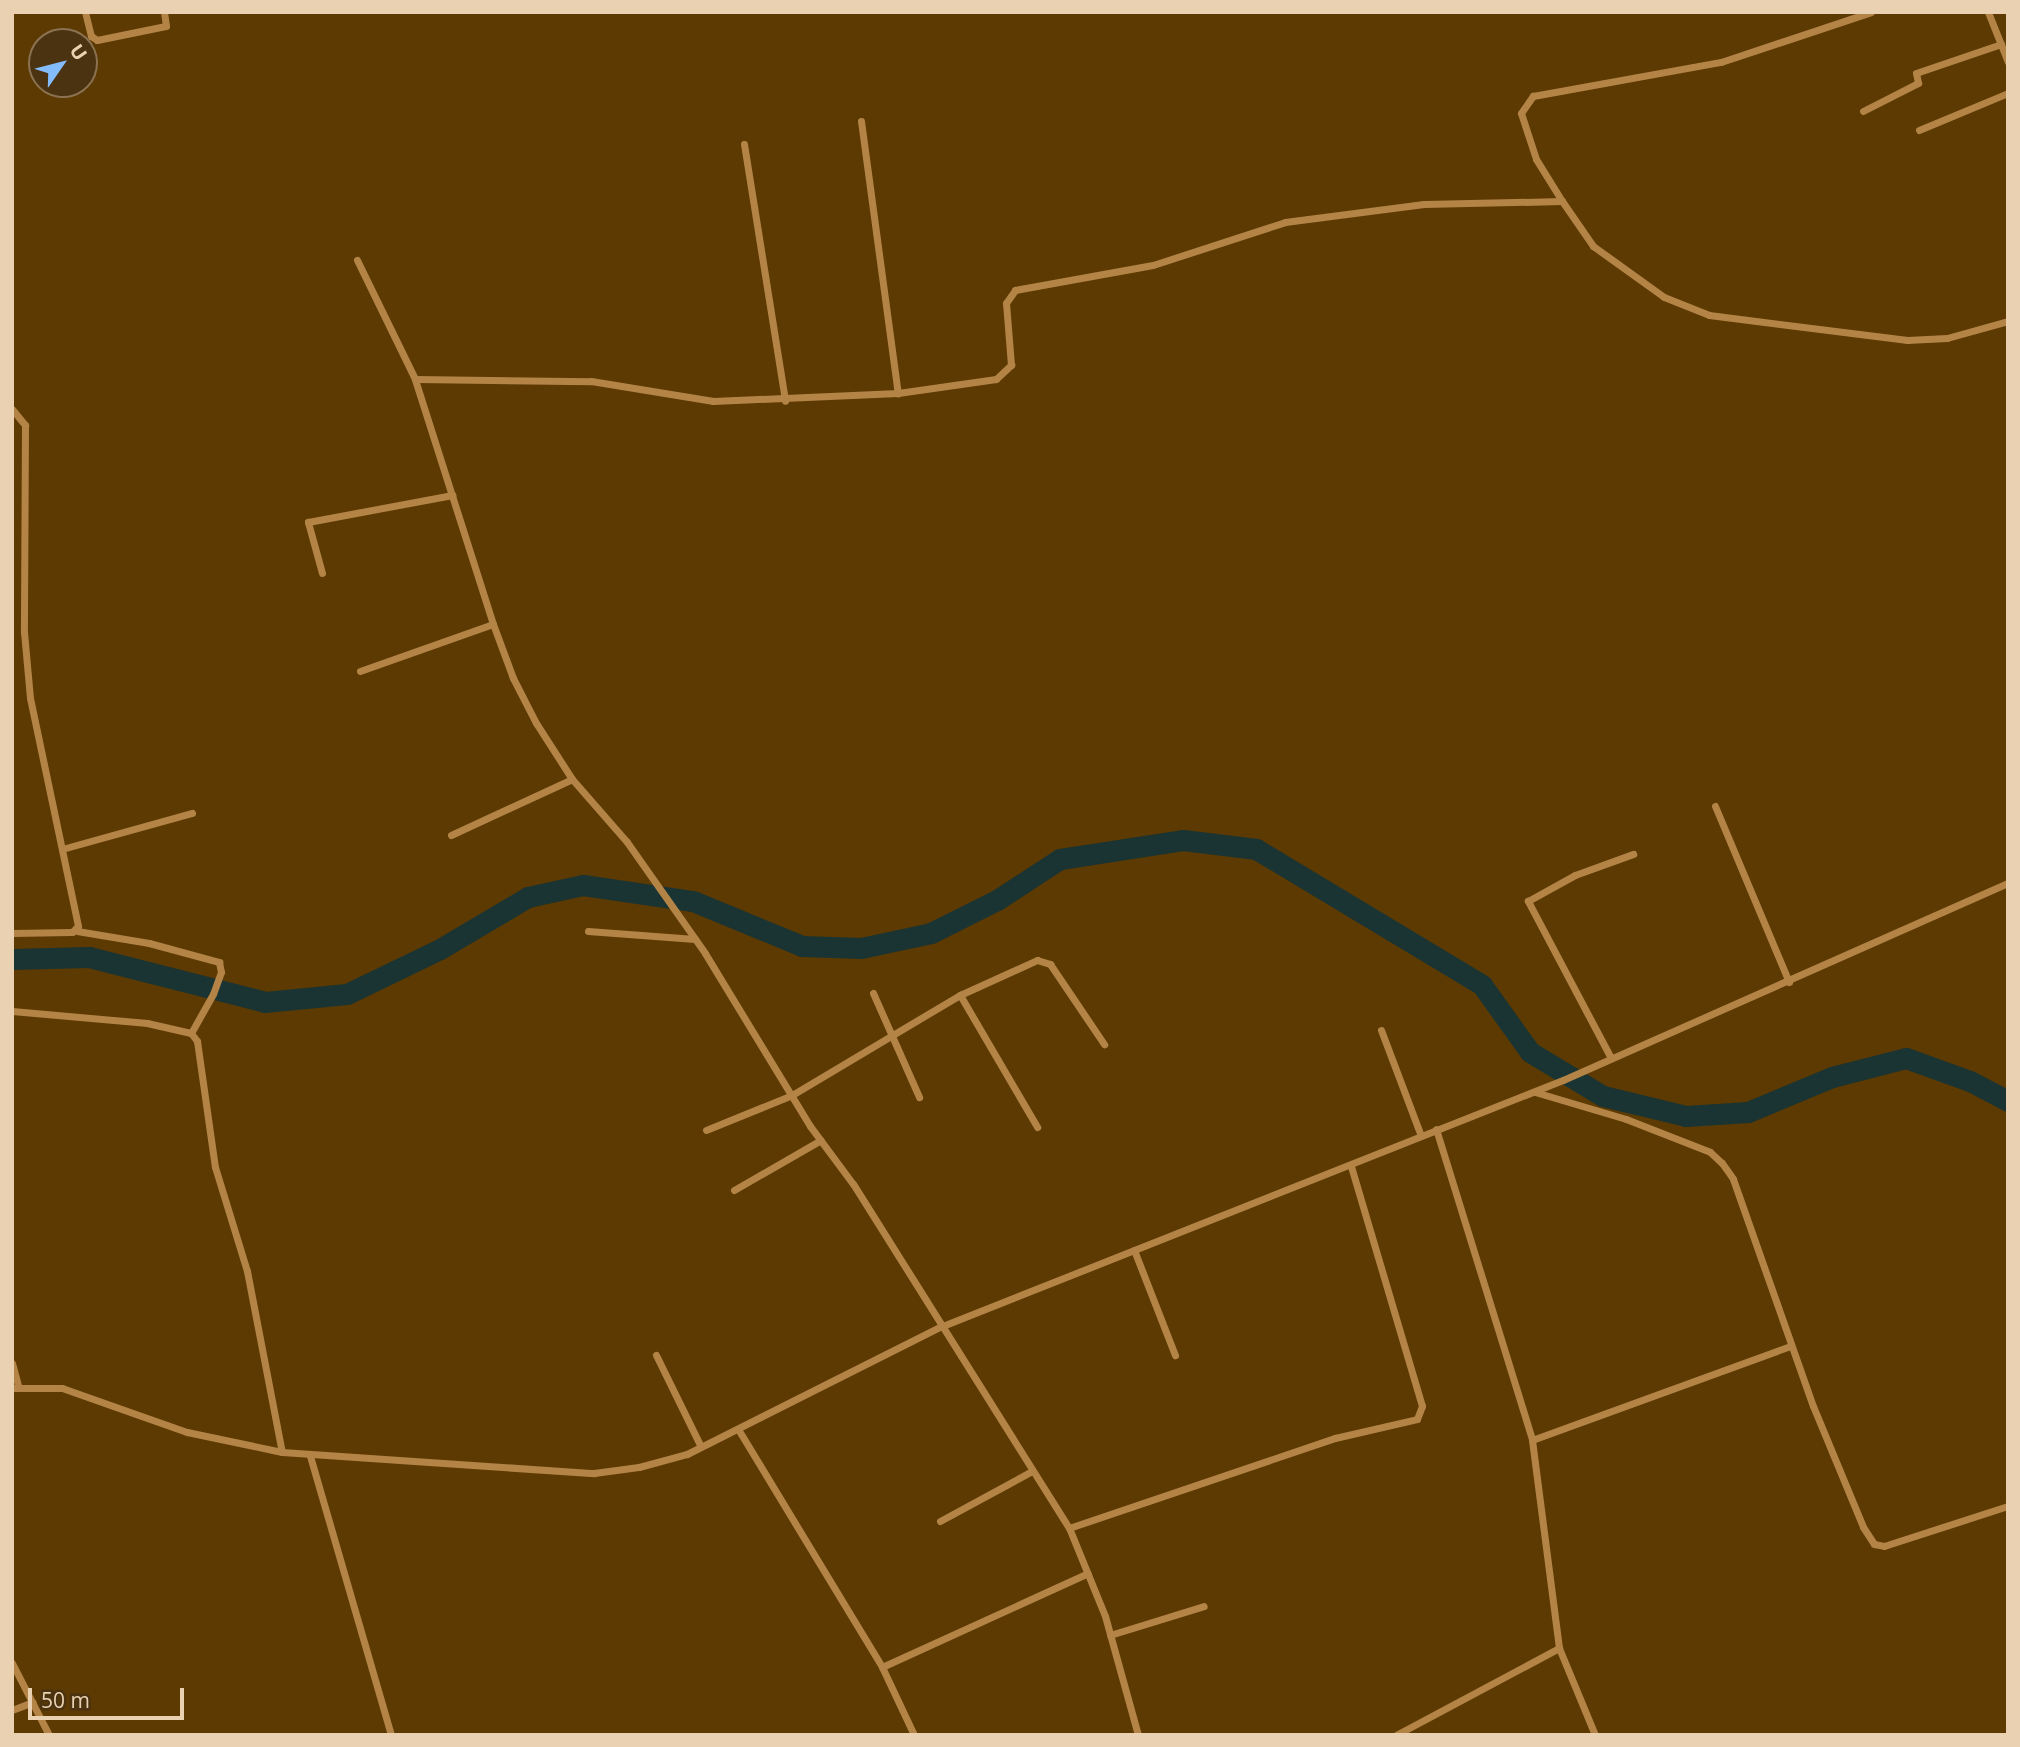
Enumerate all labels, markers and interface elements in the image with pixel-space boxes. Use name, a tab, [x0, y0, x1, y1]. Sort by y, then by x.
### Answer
north arrow	[28, 28, 98, 98]
text: U	[64, 39, 93, 65]
scale bar	[32, 1674, 187, 1718]
text: 50 m	[41, 1686, 90, 1714]

